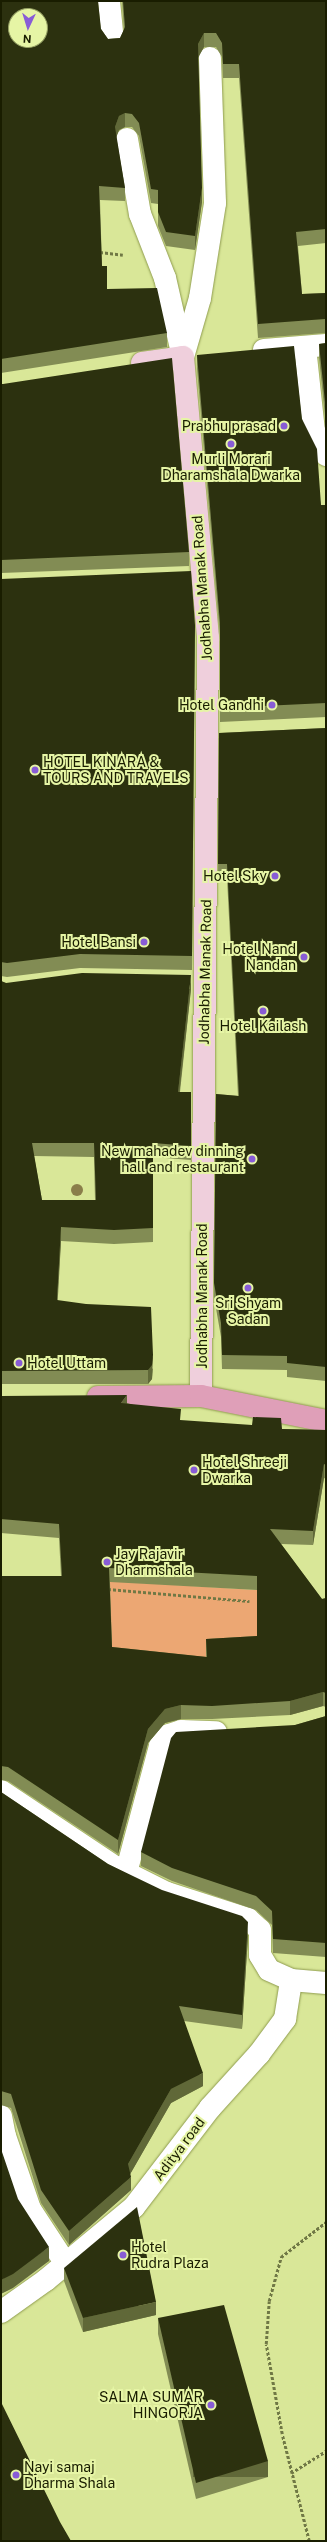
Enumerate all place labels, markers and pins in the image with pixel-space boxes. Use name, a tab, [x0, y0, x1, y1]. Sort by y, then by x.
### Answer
place label: Prabhu prasad	[182, 418, 276, 434]
marker: Prabhu prasad	[279, 421, 289, 431]
marker: Murli Morari Dharamshala Dwarka	[226, 439, 236, 449]
place label: Murli Morari Dharamshala Dwarka	[162, 451, 300, 484]
place label: Hotel Gandhi	[179, 697, 264, 713]
marker: Hotel Gandhi	[267, 700, 277, 710]
place label: HOTEL KINARA & TOURS AND TRAVELS	[43, 754, 189, 786]
marker: HOTEL KINARA & TOURS AND TRAVELS	[30, 765, 40, 775]
place label: Hotel Sky	[203, 868, 267, 884]
marker: Hotel Sky	[270, 871, 280, 881]
place label: Hotel Bansi	[61, 934, 136, 950]
marker: Hotel Bansi	[139, 937, 149, 947]
place label: Hotel Nand Nandan	[222, 941, 296, 974]
marker: Hotel Nand Nandan	[299, 952, 309, 962]
marker: Hotel Kailash	[258, 1006, 268, 1016]
place label: Hotel Kailash	[220, 1018, 306, 1034]
place label: New mahadev dinning hall and restaurant	[101, 1143, 244, 1176]
marker: New mahadev dinning hall and restaurant	[247, 1154, 257, 1164]
marker: Sri Shyam Sadan	[243, 1283, 253, 1293]
place label: Sri Shyam Sadan	[215, 1295, 281, 1328]
place label: Hotel Uttam	[27, 1355, 106, 1371]
marker: Hotel Uttam	[14, 1358, 24, 1368]
place label: Hotel Shreeji Dwarka	[202, 1454, 287, 1486]
marker: Hotel Shreeji Dwarka	[189, 1465, 199, 1475]
place label: Jay Rajavir Dharmshala	[115, 1546, 193, 1578]
marker: Jay Rajavir Dharmshala	[102, 1557, 112, 1567]
place label: Hotel Rudra Plaza	[131, 2239, 209, 2272]
marker: Hotel Rudra Plaza	[118, 2250, 128, 2260]
place label: SALMA SUMAR HINGORJA	[99, 2389, 203, 2422]
marker: SALMA SUMAR HINGORJA	[206, 2400, 216, 2410]
place label: Nayi samaj Dharma Shala	[24, 2459, 115, 2492]
marker: Nayi samaj Dharma Shala	[11, 2470, 21, 2480]

